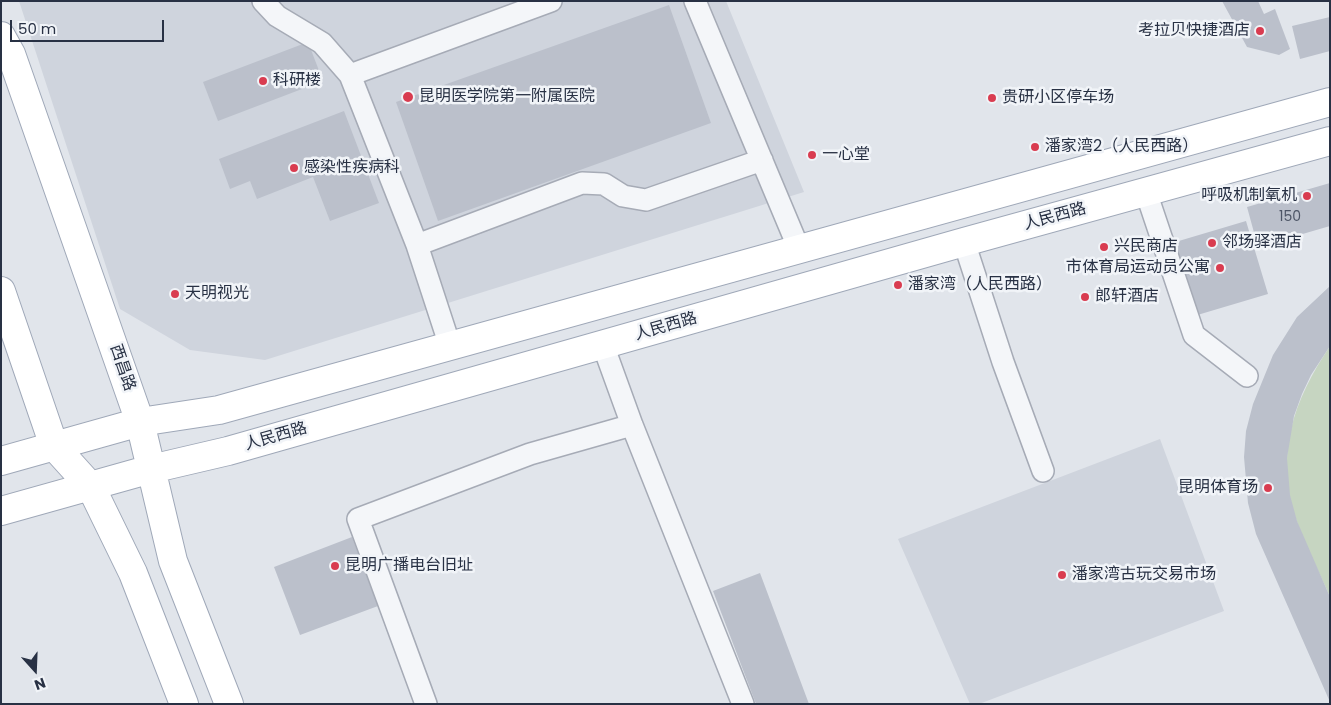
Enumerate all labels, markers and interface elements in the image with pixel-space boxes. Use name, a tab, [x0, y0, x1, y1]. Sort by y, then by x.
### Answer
scale bar	[12, 10, 166, 42]
text: 50 m	[18, 18, 56, 39]
place label: 考拉贝快捷酒店	[1138, 21, 1250, 41]
marker: 考拉贝快捷酒店	[1254, 25, 1266, 37]
place label: 科研楼	[273, 71, 321, 91]
marker: 科研楼	[257, 75, 269, 87]
place label: 昆明医学院第一附属医院	[419, 87, 595, 107]
place label: 贵研小区停车场	[1002, 88, 1114, 108]
marker: 昆明医学院第一附属医院	[401, 90, 415, 104]
marker: 贵研小区停车场	[986, 92, 998, 104]
place label: 潘家湾2（人民西路）	[1045, 137, 1198, 157]
marker: 潘家湾2（人民西路）	[1029, 141, 1041, 153]
place label: 一心堂	[822, 145, 870, 165]
marker: 一心堂	[806, 149, 818, 161]
place label: 感染性疾病科	[304, 158, 400, 178]
marker: 感染性疾病科	[288, 162, 300, 174]
place label: 呼吸机制氧机	[1201, 186, 1297, 206]
marker: 呼吸机制氧机	[1301, 190, 1313, 202]
street label: 人民西路	[1022, 199, 1088, 235]
house number: 150	[1279, 209, 1301, 225]
place label: 邻场驿酒店	[1222, 233, 1302, 253]
place label: 兴民商店	[1114, 237, 1178, 257]
marker: 邻场驿酒店	[1206, 237, 1218, 249]
marker: 兴民商店	[1098, 241, 1110, 253]
place label: 市体育局运动员公寓	[1066, 258, 1210, 278]
marker: 市体育局运动员公寓	[1214, 262, 1226, 274]
place label: 潘家湾（人民西路）	[908, 275, 1052, 295]
marker: 潘家湾（人民西路）	[892, 279, 904, 291]
place label: 天明视光	[185, 284, 249, 304]
place label: 郎轩酒店	[1095, 287, 1159, 307]
marker: 天明视光	[169, 288, 181, 300]
marker: 郎轩酒店	[1079, 291, 1091, 303]
street label: 人民西路	[633, 309, 699, 345]
street label: 西昌路	[105, 342, 139, 394]
street label: 人民西路	[243, 419, 309, 455]
place label: 昆明体育场	[1178, 478, 1258, 498]
marker: 昆明体育场	[1262, 482, 1274, 494]
place label: 昆明广播电台旧址	[345, 556, 473, 576]
marker: 昆明广播电台旧址	[329, 560, 341, 572]
place label: 潘家湾古玩交易市场	[1072, 565, 1216, 585]
marker: 潘家湾古玩交易市场	[1056, 569, 1068, 581]
north arrow	[10, 645, 60, 695]
text: N	[32, 673, 48, 695]

